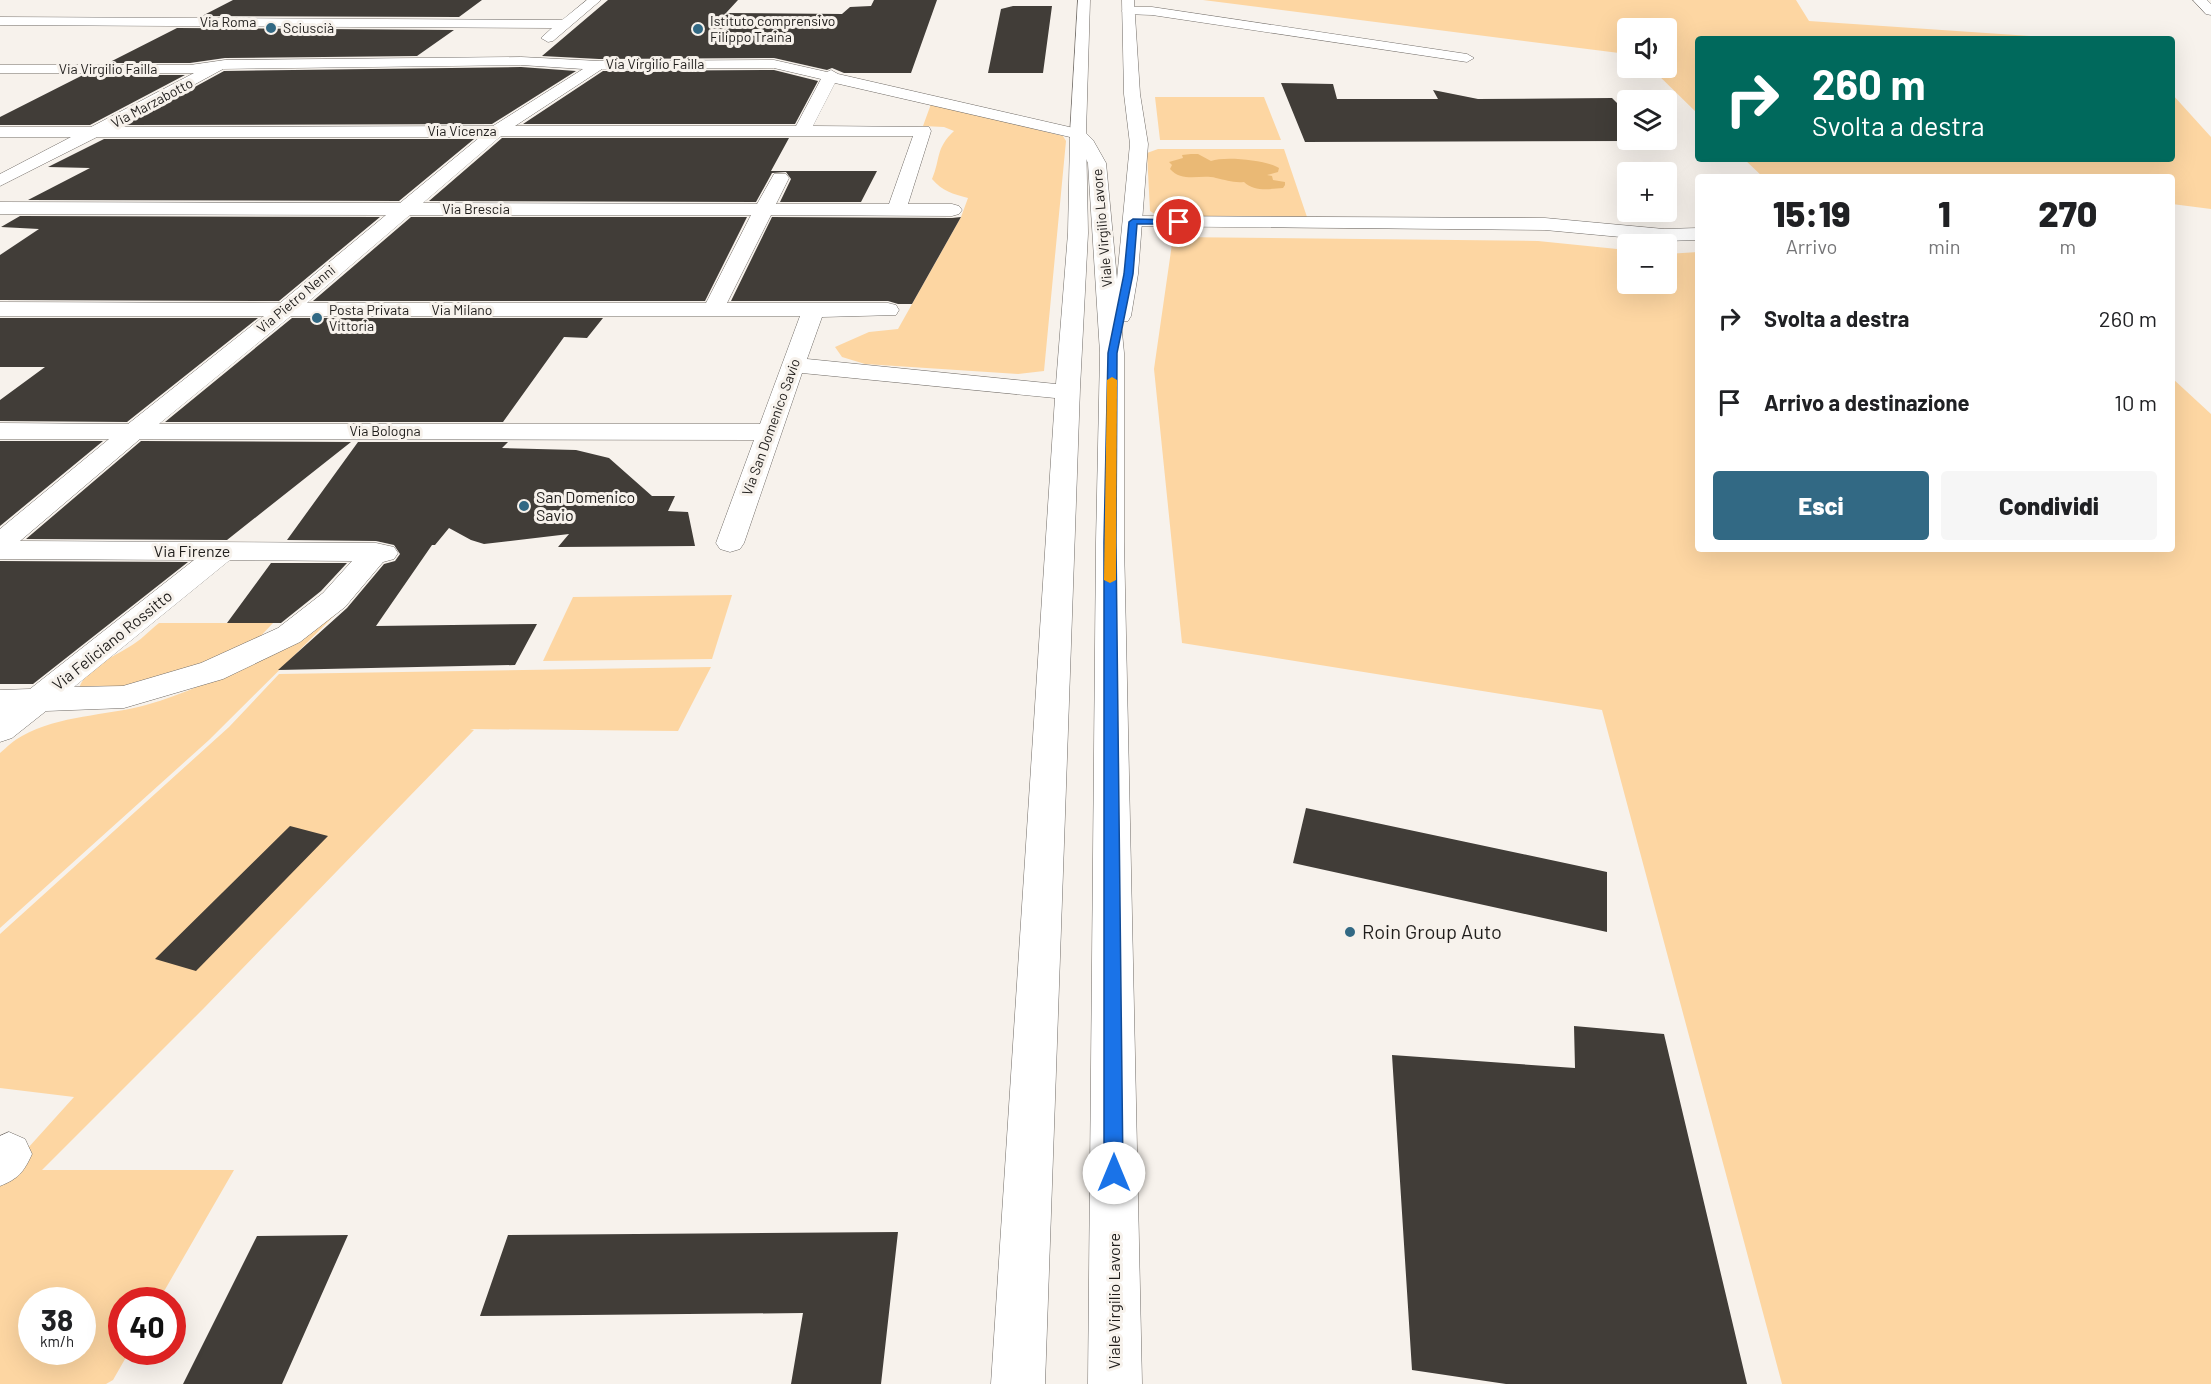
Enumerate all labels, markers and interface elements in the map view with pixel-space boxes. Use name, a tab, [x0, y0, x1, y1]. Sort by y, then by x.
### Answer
place label: Istituto comprensivo Filippo Traina	[710, 12, 835, 45]
street label: Via Roma	[200, 13, 256, 30]
map controls	[1617, 18, 1677, 294]
button: sound	[1617, 18, 1677, 78]
place label: Sciuscià	[283, 19, 334, 36]
marker: Sciuscià	[264, 21, 278, 35]
marker: Istituto comprensivo Filippo Traina	[691, 22, 705, 36]
street label: Via Virgilio Failla	[606, 55, 704, 72]
text: 260 m	[1812, 58, 1925, 108]
street label: Via Virgilio Failla	[59, 60, 157, 77]
icon: right	[1713, 60, 1791, 138]
street label: Via Marzabotto	[108, 74, 196, 131]
button: layers	[1617, 90, 1677, 150]
text: Svolta a destra	[1812, 109, 1985, 141]
street label: Via Vicenza	[427, 122, 497, 139]
button: +	[1617, 162, 1677, 222]
street label: Viale Virgilio Lavore	[1088, 168, 1115, 288]
text: 15:19	[1773, 191, 1851, 234]
text: 1	[1938, 191, 1951, 234]
text: 270	[2038, 191, 2097, 234]
pin	[1153, 196, 1204, 247]
street label: Via Brescia	[442, 200, 510, 217]
icon: arrive	[1162, 205, 1195, 238]
button: −	[1617, 234, 1677, 294]
text: Arrivo	[1786, 234, 1838, 258]
text: min	[1928, 234, 1961, 258]
text: m	[2060, 234, 2076, 258]
street label: Via Pietro Nenni	[253, 261, 338, 336]
place label: Posta Privata Vittoria	[329, 301, 409, 334]
street label: Via Milano	[432, 301, 492, 318]
icon: right	[1713, 302, 1746, 335]
text: Svolta a destra	[1764, 305, 1909, 331]
text: 260 m	[2099, 305, 2157, 331]
marker: Posta Privata Vittoria	[310, 311, 324, 325]
street label: Via San Domenico Savio	[738, 356, 803, 498]
icon: arrive	[1713, 386, 1746, 419]
text: Arrivo a destinazione	[1764, 389, 1970, 415]
text: 10 m	[2114, 389, 2157, 415]
street label: Via Bologna	[349, 422, 421, 439]
button: Esci	[1713, 471, 1929, 540]
button: Condividi	[1941, 471, 2157, 540]
place label: San Domenico Savio	[536, 487, 635, 524]
marker: San Domenico Savio	[517, 499, 531, 513]
street label: Via Firenze	[154, 541, 230, 560]
street label: Via Feliciano Rossitto	[48, 586, 175, 694]
place label: Roin Group Auto	[1362, 919, 1502, 943]
marker: Roin Group Auto	[1343, 925, 1357, 939]
position arrow	[1082, 1141, 1146, 1205]
street label: Viale Virgilio Lavore	[1104, 1233, 1123, 1369]
speed limit sign: 40	[108, 1287, 186, 1365]
text: 38	[41, 1301, 73, 1337]
text: km/h	[40, 1332, 74, 1350]

